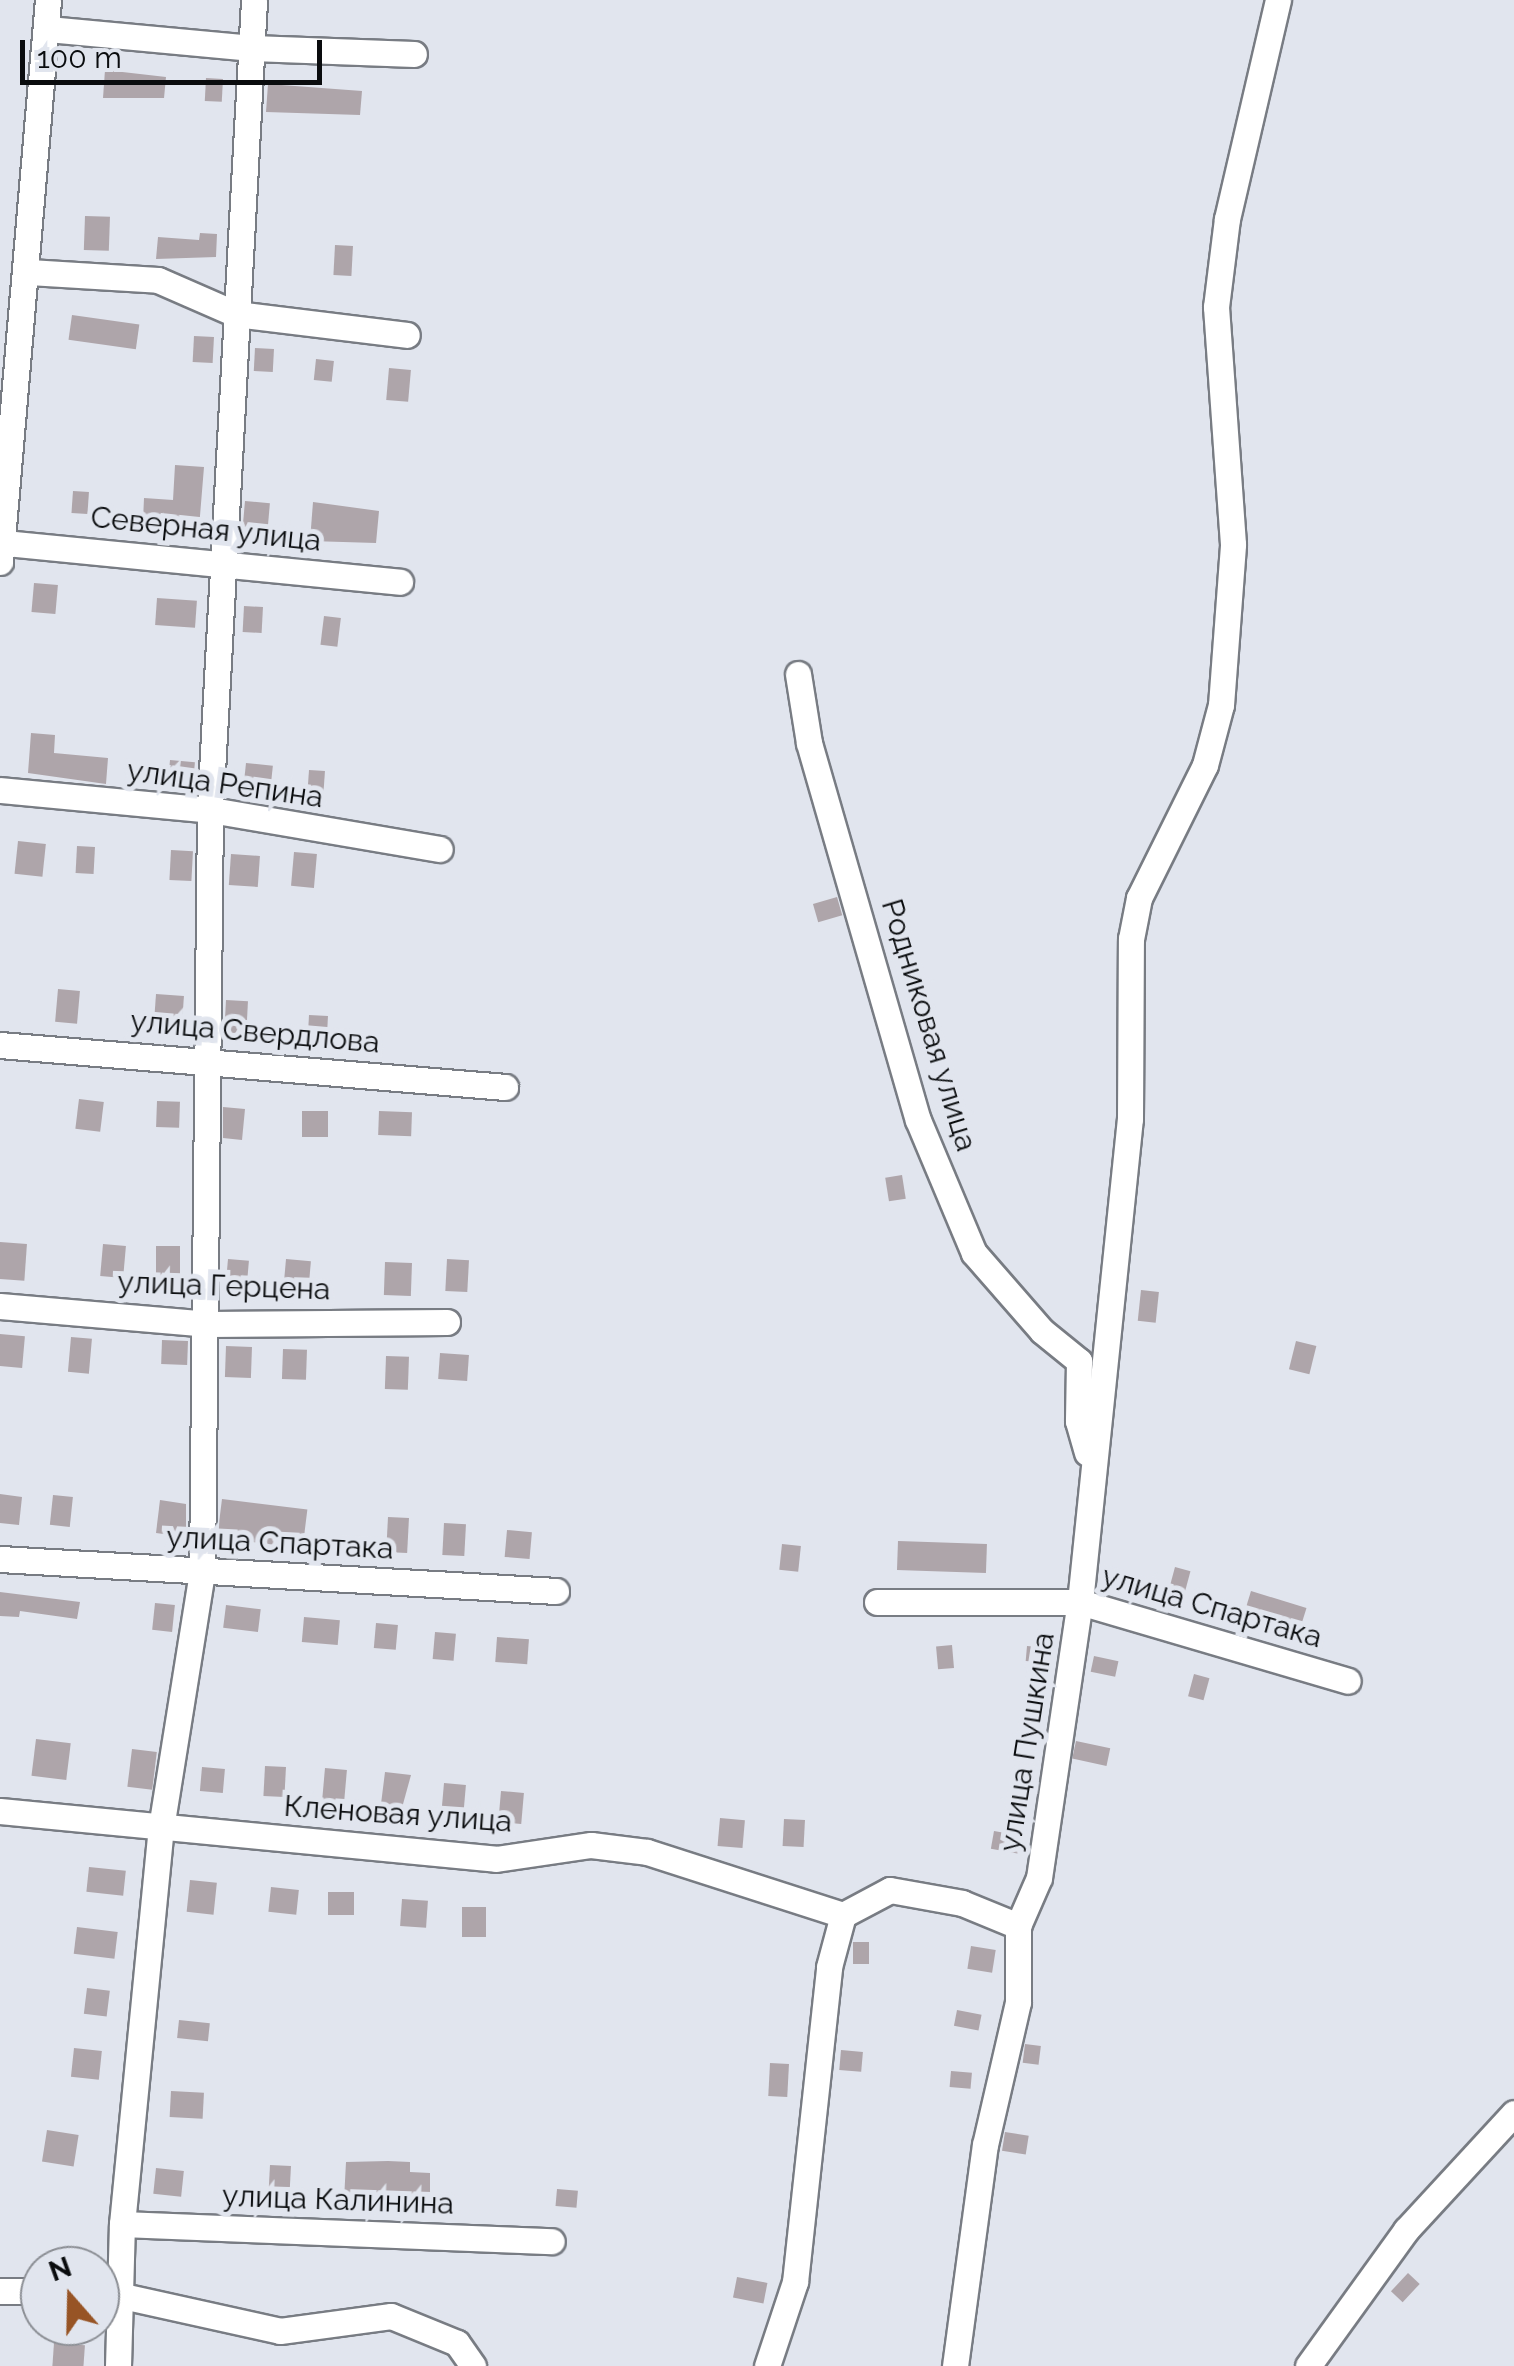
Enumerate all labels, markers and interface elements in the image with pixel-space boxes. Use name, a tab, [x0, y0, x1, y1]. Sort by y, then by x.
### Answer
scale bar	[25, 20, 328, 82]
text: 100 m	[37, 40, 122, 75]
street label: Северная улица	[89, 499, 323, 559]
street label: улица Репина	[125, 752, 325, 816]
street label: Родниковая улица	[873, 894, 985, 1156]
street label: улица Свердлова	[129, 1003, 381, 1061]
street label: улица Герцена	[117, 1264, 331, 1308]
street label: улица Спартака	[165, 1519, 395, 1567]
street label: улица Спартака	[1098, 1558, 1326, 1656]
street label: улица Пушкина	[992, 1630, 1062, 1854]
street label: Кленовая улица	[282, 1788, 514, 1840]
street label: улица Калинина	[221, 2178, 455, 2222]
north arrow	[20, 2246, 120, 2346]
text: N	[45, 2250, 76, 2288]

